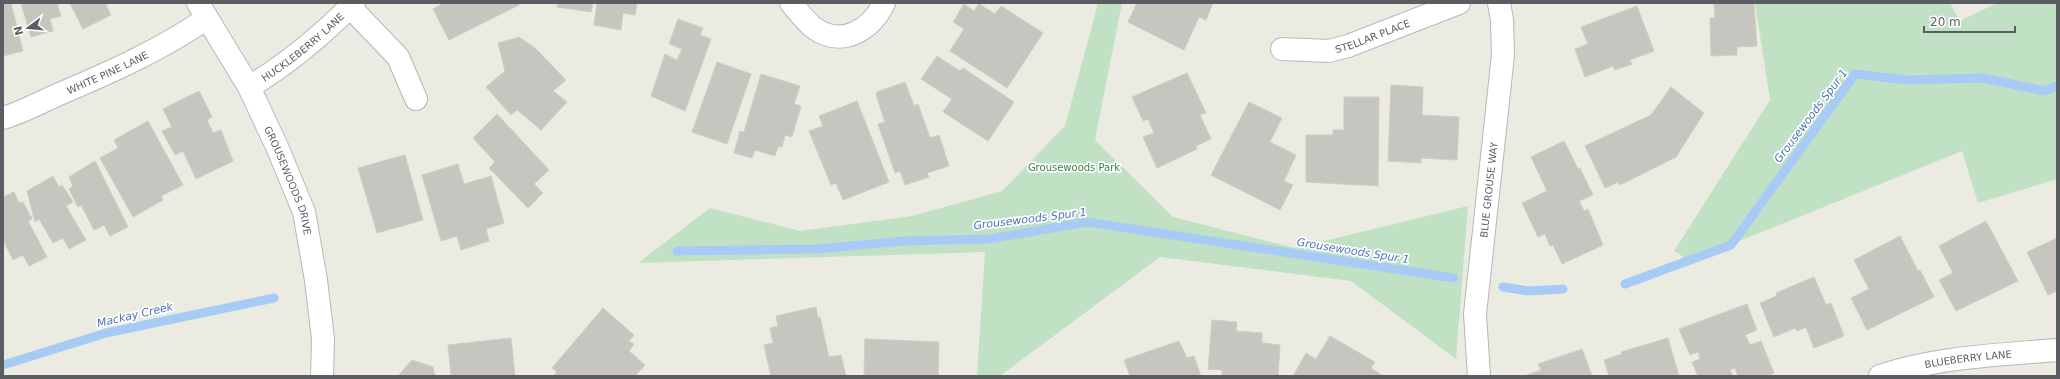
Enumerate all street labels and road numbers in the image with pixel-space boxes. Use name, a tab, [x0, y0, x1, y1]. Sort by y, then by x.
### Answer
street label: HUCKLEBERRY LANE	[259, 11, 346, 83]
street label: STELLAR PLACE	[1334, 17, 1411, 55]
street label: WHITE PINE LANE	[65, 49, 150, 96]
street label: GROUSEWOODS DRIVE	[262, 124, 313, 236]
street label: BLUE GROUSE WAY	[1478, 141, 1499, 238]
street label: BLUEBERRY LANE	[1924, 348, 2012, 370]

